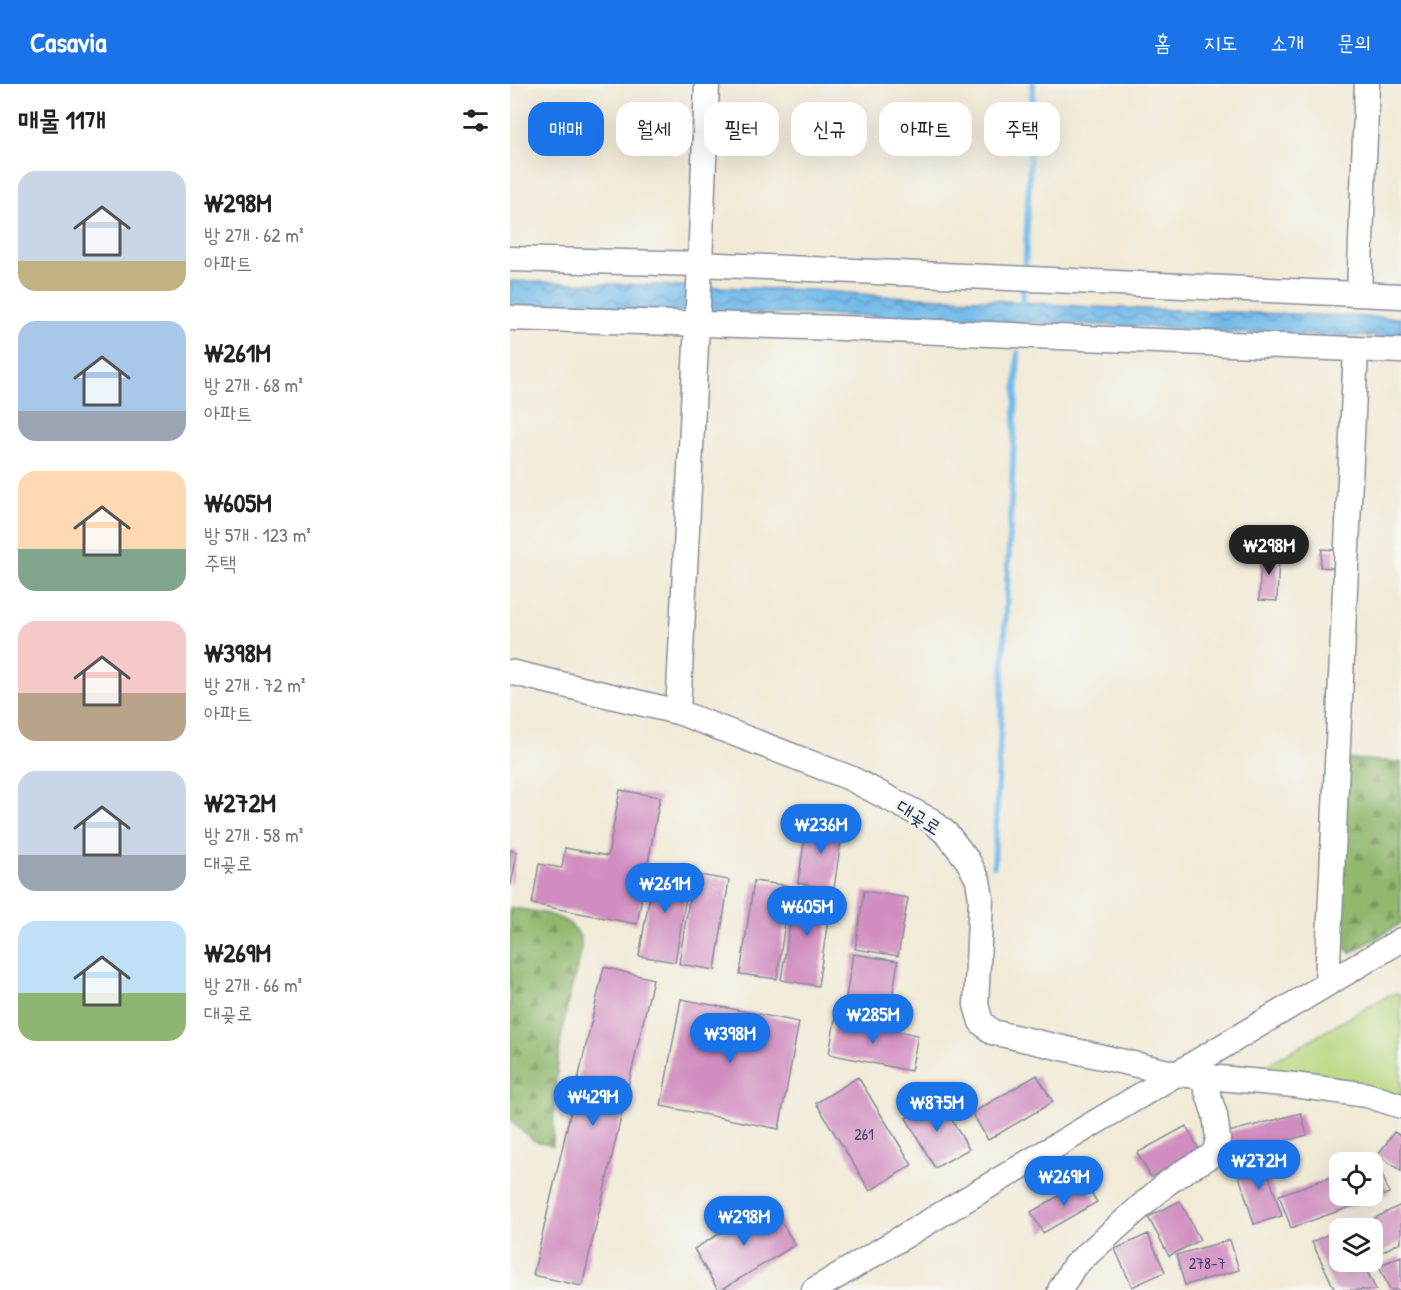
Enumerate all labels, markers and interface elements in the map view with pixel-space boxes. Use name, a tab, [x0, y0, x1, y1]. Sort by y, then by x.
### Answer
text: Casavia	[30, 23, 107, 61]
text: 홈	[1154, 28, 1171, 57]
text: 지도	[1204, 28, 1237, 57]
text: 소개	[1270, 28, 1304, 57]
text: 문의	[1337, 28, 1371, 57]
text: 매물 11개	[18, 102, 106, 137]
chip: 매매	[528, 102, 604, 156]
chip: 월세	[616, 102, 692, 156]
chip: 필터	[704, 102, 779, 156]
chip: 신규	[791, 102, 867, 156]
chip: 아파트	[879, 102, 972, 156]
chip: 주택	[984, 102, 1060, 156]
icon: filters	[459, 104, 492, 137]
text: ₩298M	[204, 185, 272, 220]
icon: home	[66, 195, 138, 267]
text: 방 2개 · 62 m²	[204, 221, 304, 248]
text: 아파트	[204, 249, 252, 276]
text: ₩261M	[204, 335, 271, 370]
icon: home	[66, 345, 138, 417]
text: 방 2개 · 68 m²	[204, 371, 303, 398]
text: 아파트	[204, 399, 252, 426]
text: ₩605M	[204, 485, 272, 520]
icon: home	[66, 495, 138, 567]
text: 방 5개 · 123 m²	[204, 521, 311, 548]
pin: ₩298M	[1227, 525, 1311, 576]
text: ₩298M	[1243, 531, 1295, 558]
text: 주택	[204, 549, 236, 576]
text: ₩398M	[204, 635, 271, 670]
icon: home	[66, 645, 138, 717]
text: 방 2개 · 72 m²	[204, 671, 305, 698]
text: 아파트	[204, 699, 252, 726]
text: ₩272M	[204, 785, 276, 820]
street label: 대곶로	[892, 792, 947, 841]
icon: home	[66, 795, 138, 867]
pin: ₩236M	[779, 804, 863, 855]
text: ₩236M	[794, 810, 848, 837]
text: 방 2개 · 58 m²	[204, 821, 303, 848]
text: 대곶로	[204, 849, 252, 876]
pin: ₩261M	[623, 863, 707, 914]
text: ₩261M	[639, 869, 691, 896]
pin: ₩605M	[765, 886, 849, 937]
text: ₩605M	[781, 892, 833, 919]
text: ₩269M	[204, 935, 271, 970]
icon: home	[66, 945, 138, 1017]
text: 방 2개 · 66 m²	[204, 971, 302, 998]
pin: ₩285M	[831, 994, 915, 1045]
text: 대곶로	[204, 999, 252, 1026]
text: ₩285M	[846, 1000, 900, 1027]
pin: ₩398M	[688, 1013, 772, 1064]
text: ₩398M	[704, 1019, 756, 1046]
pin: ₩429M	[551, 1076, 635, 1127]
text: ₩429M	[568, 1082, 618, 1109]
pin: ₩875M	[895, 1082, 979, 1133]
text: ₩875M	[910, 1088, 964, 1115]
house number: 261	[854, 1123, 874, 1145]
pin: ₩272M	[1217, 1140, 1301, 1191]
text: ₩272M	[1231, 1146, 1287, 1173]
map controls	[1329, 1152, 1383, 1272]
button: locate	[1329, 1152, 1383, 1206]
pin: ₩269M	[1022, 1156, 1106, 1207]
text: ₩269M	[1038, 1162, 1090, 1189]
pin: ₩298M	[702, 1196, 786, 1247]
text: ₩298M	[718, 1202, 770, 1229]
button: layers	[1329, 1218, 1383, 1272]
house number: 278-7	[1189, 1252, 1225, 1274]

